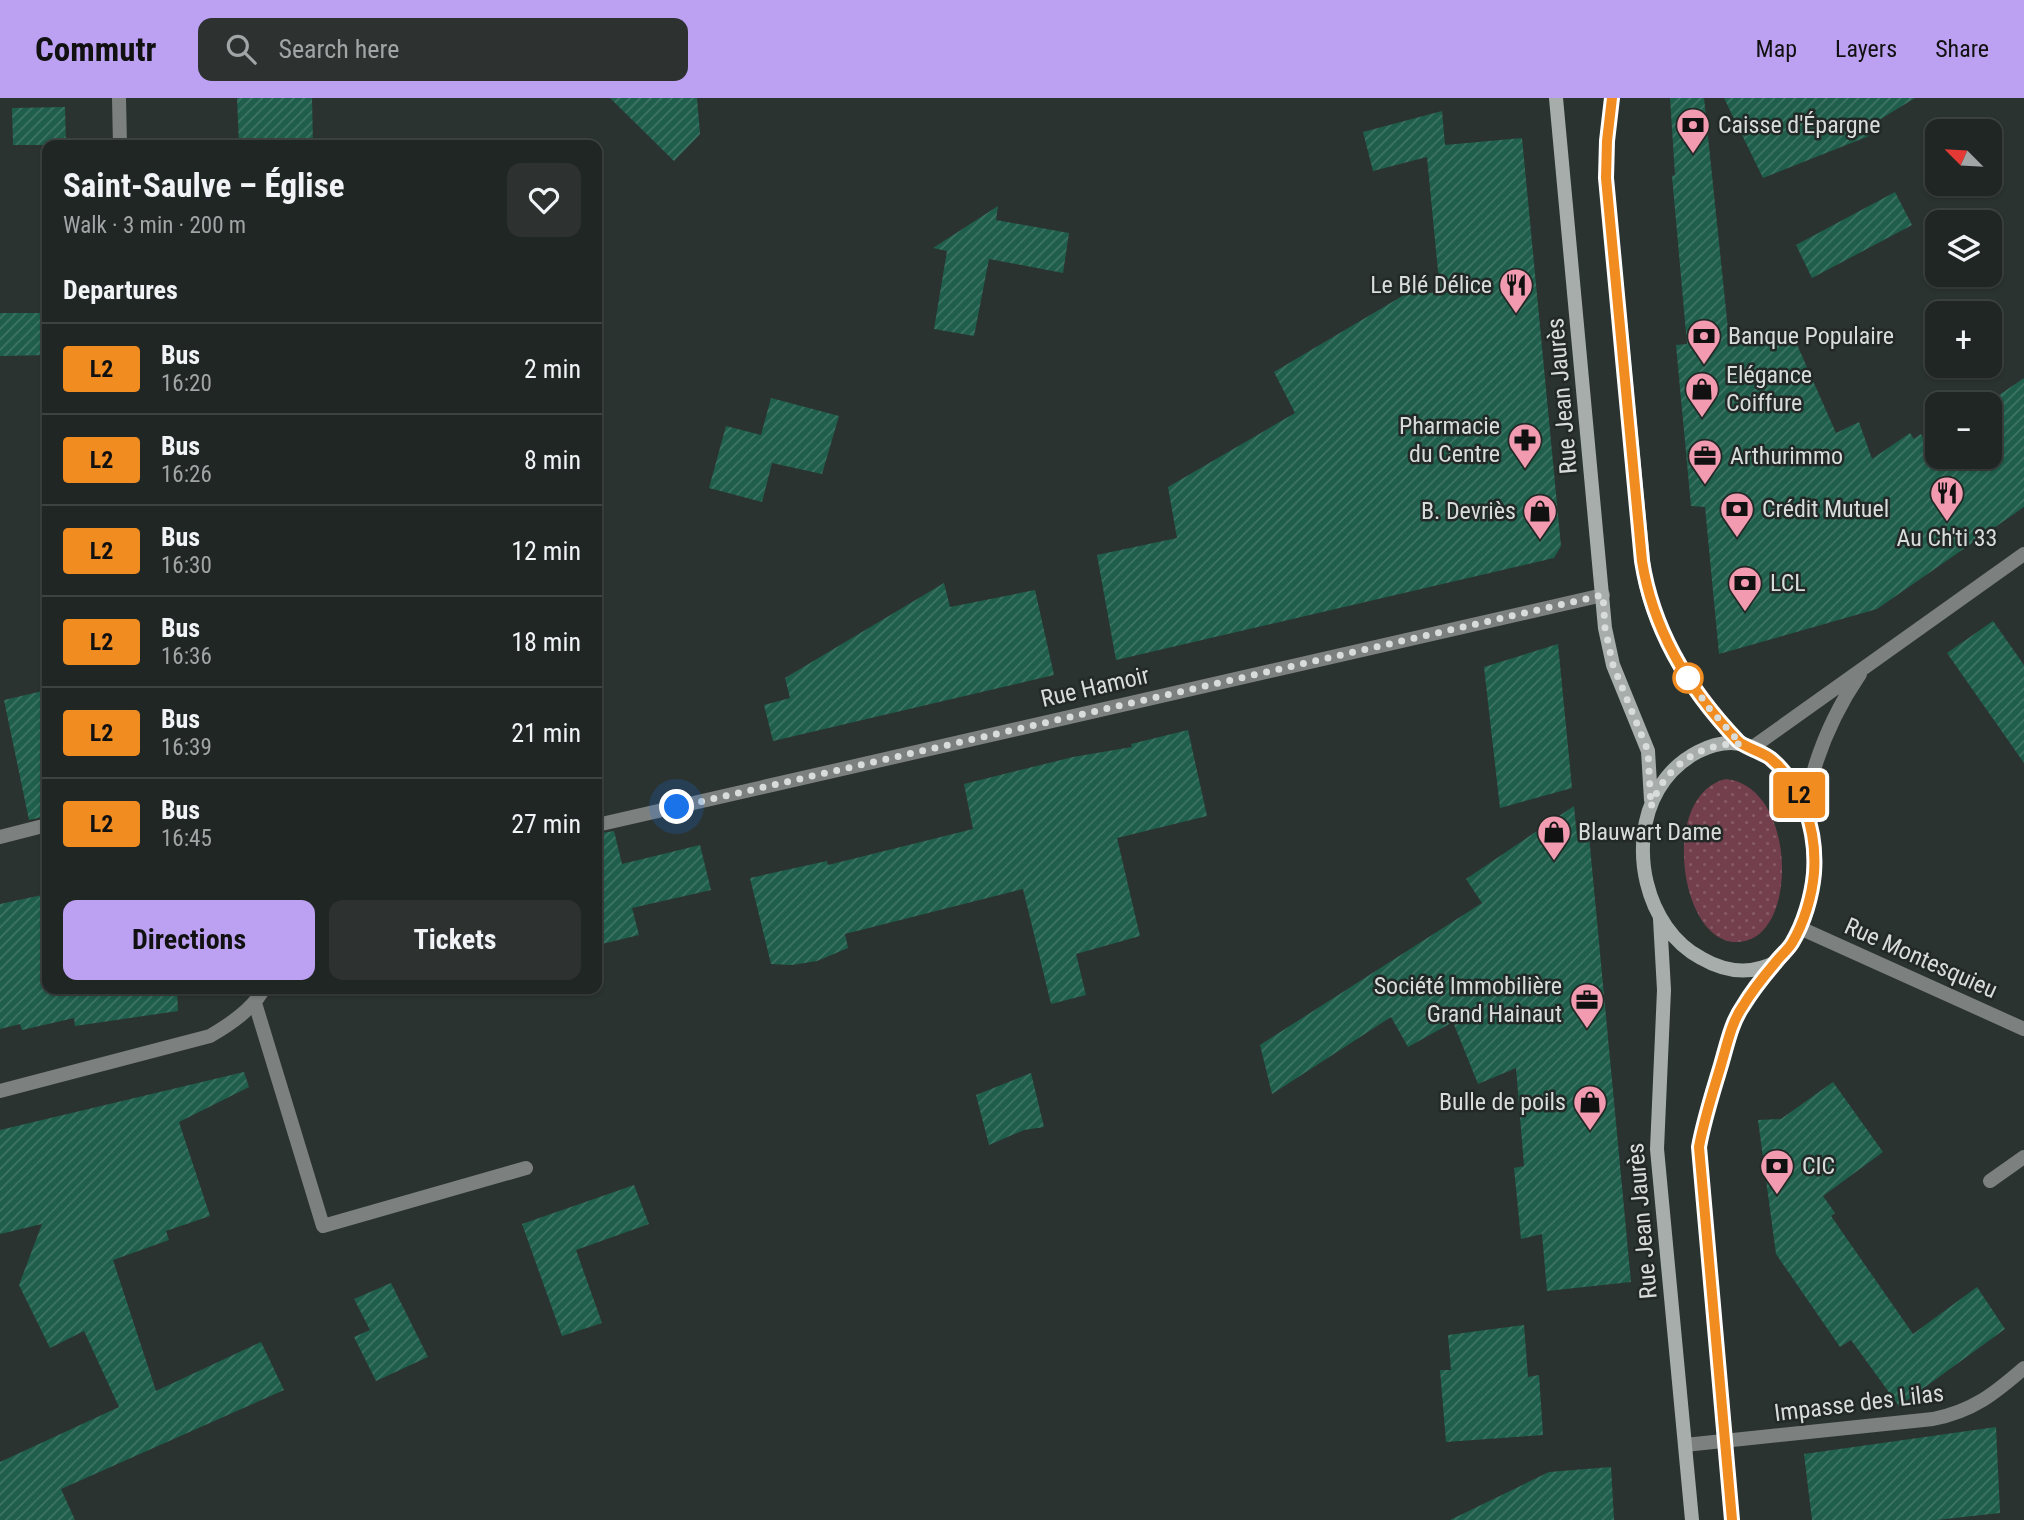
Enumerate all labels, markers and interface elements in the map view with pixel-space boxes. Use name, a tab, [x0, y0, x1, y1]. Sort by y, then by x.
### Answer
search box	[198, 18, 688, 81]
text: Commutr	[35, 30, 156, 69]
icon: search	[222, 30, 260, 68]
text: Search here	[278, 34, 399, 64]
text: Map	[1756, 35, 1797, 63]
text: Layers	[1835, 35, 1897, 63]
text: Share	[1935, 35, 1989, 63]
bank icon: Caisse d'Épargne	[1674, 106, 1712, 155]
place label: Caisse d'Épargne	[1718, 111, 1880, 139]
north arrow	[1925, 119, 2002, 196]
map controls	[1925, 119, 2002, 469]
button: heart	[507, 163, 581, 237]
text: Saint-Saulve – Église	[63, 166, 344, 205]
button: layers	[1925, 210, 2002, 287]
text: Walk · 3 min · 200 m	[63, 212, 246, 239]
restaurant icon: Le Blé Délice	[1497, 266, 1535, 315]
place label: Le Blé Délice	[1370, 271, 1492, 299]
text: Departures	[63, 275, 178, 305]
button: +	[1925, 301, 2002, 378]
street label: Rue Jean Jaurès	[1541, 317, 1583, 475]
bank icon: Banque Populaire	[1685, 317, 1723, 366]
place label: Banque Populaire	[1728, 322, 1894, 350]
text: Bus	[161, 340, 200, 370]
text: 2 min	[524, 354, 581, 384]
text: L2	[90, 355, 113, 383]
place label: Elégance Coiffure	[1726, 361, 1812, 417]
text: 16:20	[161, 370, 212, 397]
shop icon: Elégance Coiffure	[1683, 370, 1721, 419]
button: −	[1925, 392, 2002, 469]
place label: Pharmacie du Centre	[1399, 412, 1500, 468]
pharmacy icon: Pharmacie du Centre	[1506, 421, 1544, 470]
text: Bus	[161, 431, 200, 461]
office icon: Arthurimmo	[1686, 437, 1724, 486]
place label: Arthurimmo	[1730, 442, 1843, 470]
text: 8 min	[524, 445, 581, 475]
text: L2	[90, 446, 113, 474]
text: 16:26	[161, 461, 212, 488]
restaurant icon: Au Ch'ti 33	[1928, 474, 1966, 523]
bank icon: Crédit Mutuel	[1718, 490, 1756, 539]
shop icon: B. Devriès	[1521, 492, 1559, 541]
place label: Crédit Mutuel	[1762, 495, 1889, 523]
place label: B. Devriès	[1421, 497, 1516, 525]
text: Bus	[161, 522, 200, 552]
place label: Au Ch'ti 33	[1897, 524, 1997, 552]
text: 12 min	[511, 536, 581, 566]
text: L2	[90, 537, 113, 565]
text: 16:30	[161, 552, 212, 579]
bank icon: LCL	[1726, 564, 1764, 613]
place label: LCL	[1770, 569, 1806, 597]
text: Bus	[161, 613, 200, 643]
text: 18 min	[511, 627, 581, 657]
text: L2	[90, 628, 113, 656]
text: 16:36	[161, 643, 212, 670]
street label: Rue Hamoir	[1038, 661, 1152, 713]
unlabelled marker	[1673, 663, 1703, 693]
text: Bus	[161, 704, 200, 734]
text: 21 min	[511, 718, 581, 748]
text: L2	[90, 719, 113, 747]
text: 16:39	[161, 734, 212, 761]
line badge: L2	[1768, 772, 1830, 818]
text: L2	[1787, 781, 1811, 809]
your location	[659, 789, 694, 824]
text: Bus	[161, 795, 200, 825]
text: 27 min	[511, 809, 581, 839]
text: L2	[90, 810, 113, 838]
shop icon: Blauwart Dame	[1535, 813, 1573, 862]
place label: Blauwart Dame	[1578, 818, 1722, 846]
text: 16:45	[161, 825, 212, 852]
button: Directions	[63, 900, 315, 980]
button: Tickets	[329, 900, 581, 980]
street label: Rue Montesquieu	[1840, 912, 2002, 1004]
place label: Société Immobilière Grand Hainaut	[1374, 972, 1562, 1028]
office icon: Société Immobilière Grand Hainaut	[1568, 981, 1606, 1030]
shop icon: Bulle de poils	[1571, 1083, 1609, 1132]
place label: Bulle de poils	[1439, 1088, 1566, 1116]
street label: Rue Jean Jaurès	[1621, 1142, 1663, 1300]
bank icon: CIC	[1758, 1147, 1796, 1196]
place label: CIC	[1802, 1152, 1835, 1180]
street label: Impasse des Lilas	[1773, 1379, 1945, 1427]

